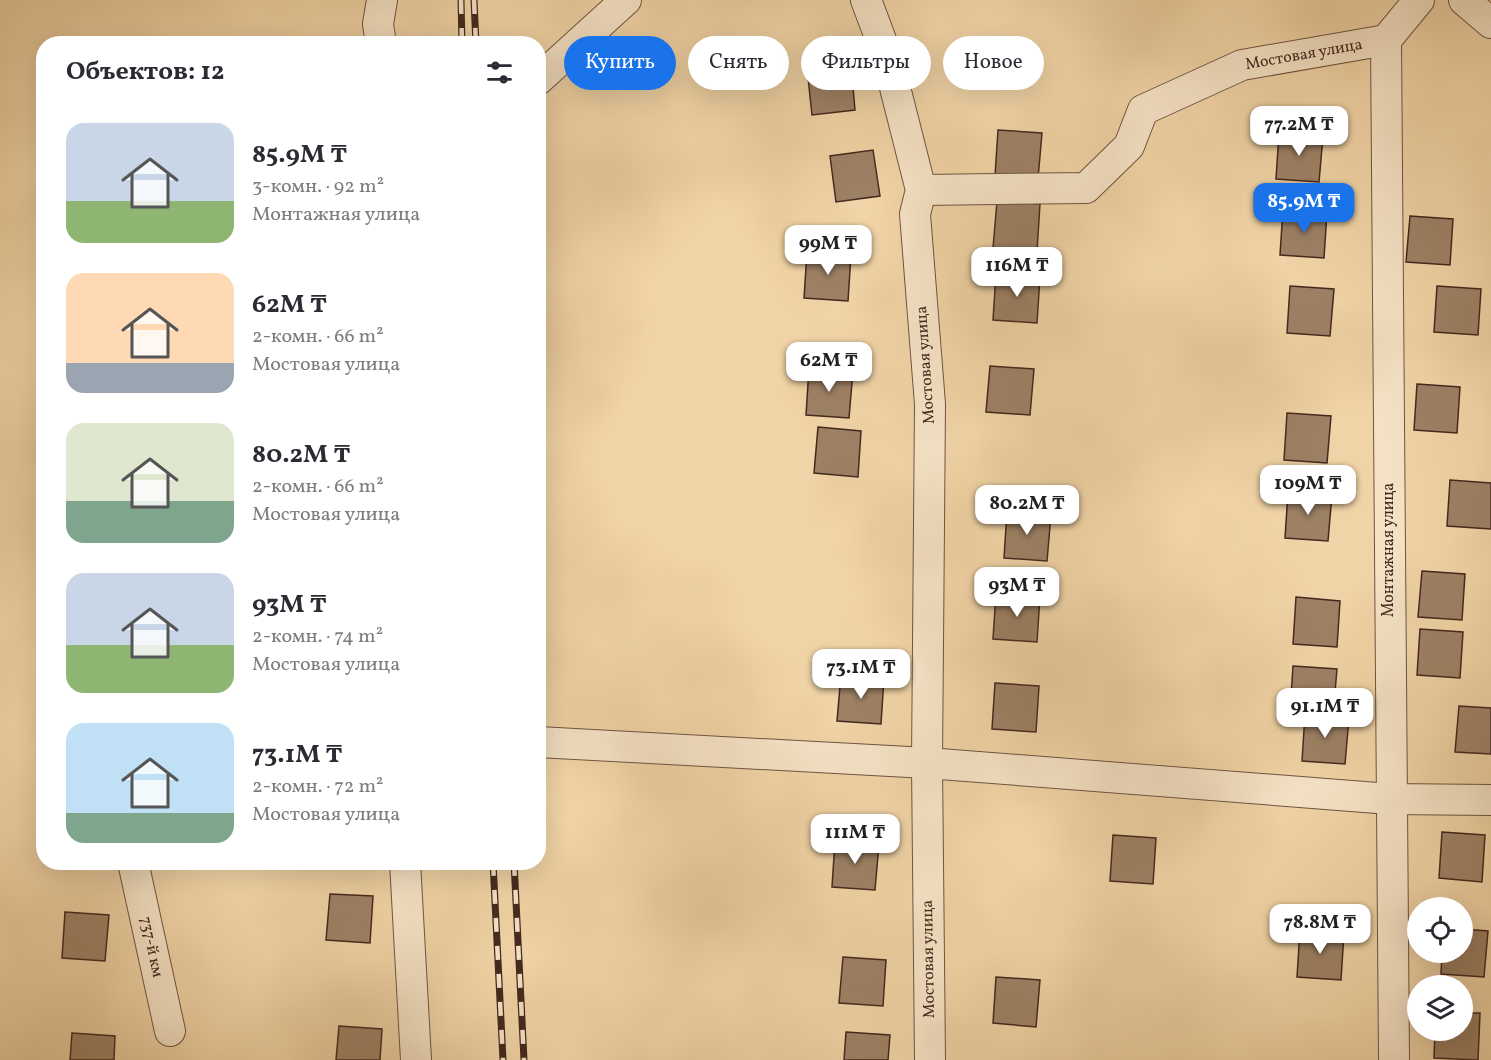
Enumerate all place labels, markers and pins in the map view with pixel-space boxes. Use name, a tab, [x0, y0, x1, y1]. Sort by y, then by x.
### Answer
pin: 77.2M ₸	[1244, 106, 1354, 157]
pin: 85.9M ₸	[1249, 183, 1359, 234]
pin: 99M ₸	[786, 225, 870, 276]
pin: 116M ₸	[968, 247, 1066, 298]
pin: 62M ₸	[787, 342, 871, 393]
pin: 109M ₸	[1259, 465, 1357, 516]
pin: 80.2M ₸	[972, 485, 1082, 536]
pin: 93M ₸	[975, 567, 1059, 618]
pin: 73.1M ₸	[806, 649, 916, 700]
pin: 91.1M ₸	[1270, 688, 1380, 739]
pin: 111M ₸	[806, 814, 904, 865]
pin: 78.8M ₸	[1265, 904, 1375, 955]

